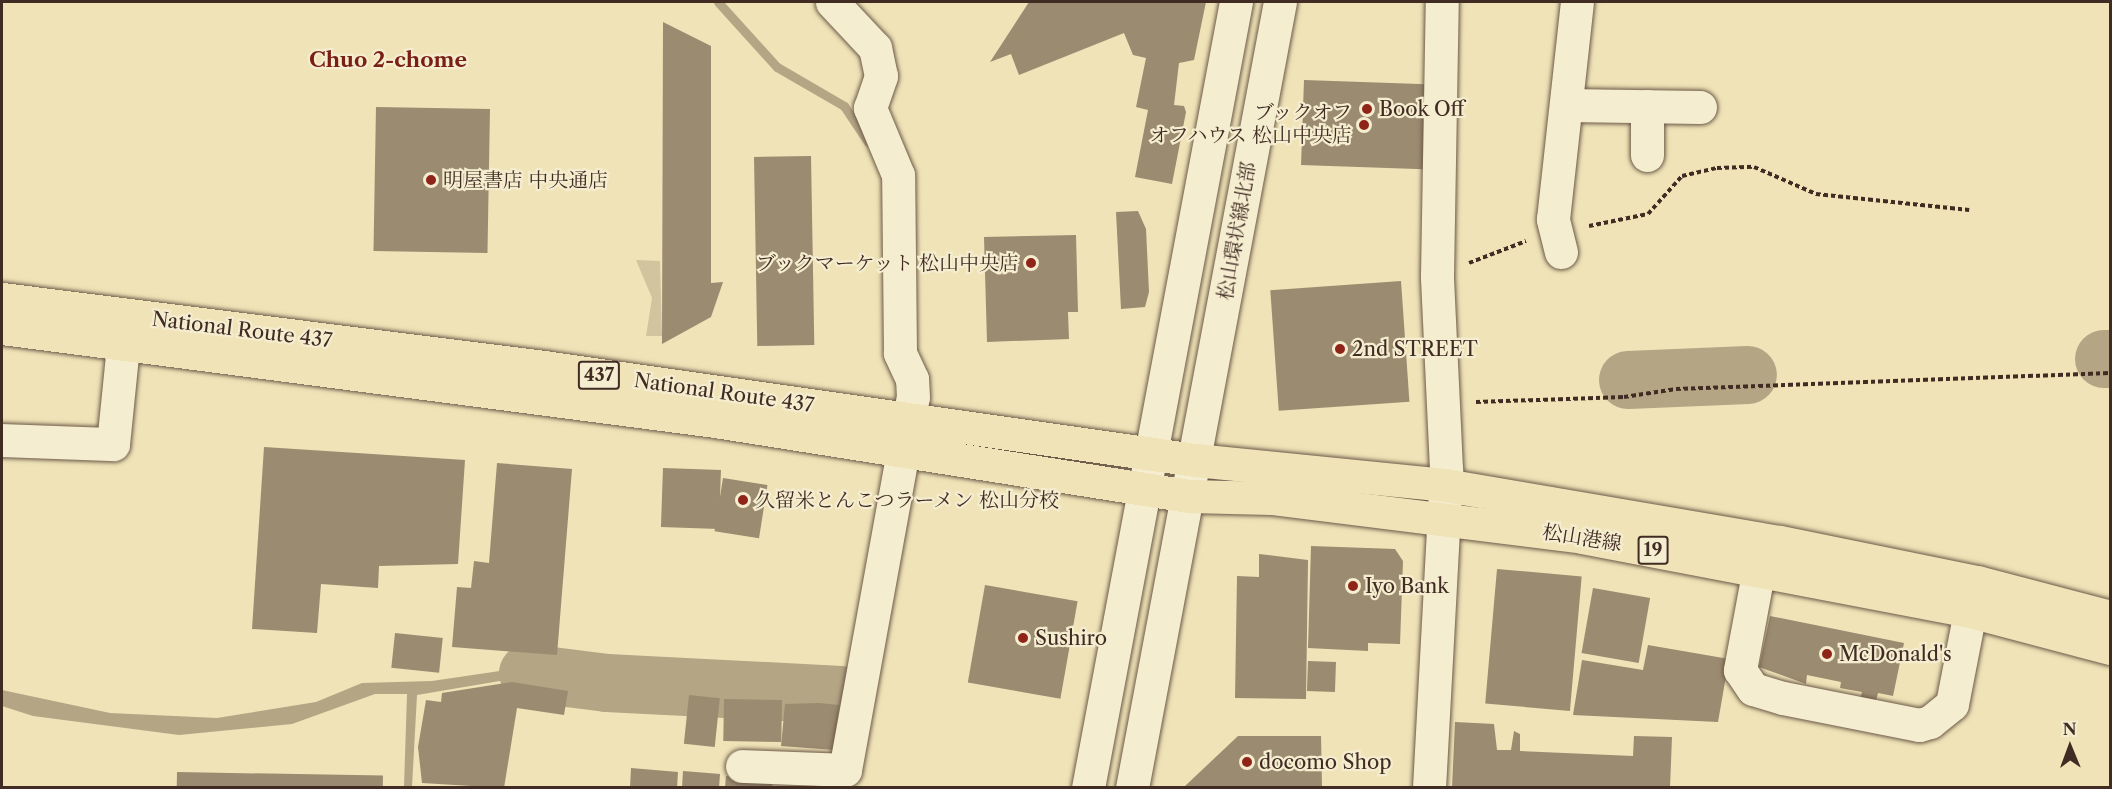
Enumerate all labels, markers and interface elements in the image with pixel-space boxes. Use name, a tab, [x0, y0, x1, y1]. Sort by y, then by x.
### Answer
district label: Chuo 2-chome	[309, 47, 467, 73]
place label: Book Off	[1379, 97, 1465, 121]
place label: ブックオフ オフハウス 松山中央店	[1147, 101, 1352, 148]
marker: Book Off	[1360, 102, 1374, 116]
marker: ブックオフ オフハウス 松山中央店	[1357, 118, 1371, 132]
street label: 松山環状線北部	[1213, 160, 1261, 302]
place label: 明屋書店 中央通店	[443, 168, 608, 192]
marker: 明屋書店 中央通店	[424, 173, 438, 187]
place label: ブックマーケット 松山中央店	[754, 251, 1019, 275]
marker: ブックマーケット 松山中央店	[1024, 256, 1038, 270]
street label: National Route 437	[151, 307, 333, 353]
place label: 2nd STREET	[1352, 337, 1478, 361]
marker: 2nd STREET	[1333, 342, 1347, 356]
road number: 437	[576, 360, 622, 390]
street label: National Route 437	[633, 368, 815, 418]
place label: 久留米とんこつラーメン 松山分校	[755, 488, 1060, 512]
marker: 久留米とんこつラーメン 松山分校	[736, 493, 750, 507]
street label: 松山港線	[1541, 520, 1623, 556]
road number: 19	[1636, 535, 1670, 565]
place label: Iyo Bank	[1365, 574, 1449, 598]
marker: Iyo Bank	[1346, 579, 1360, 593]
place label: Sushiro	[1035, 626, 1107, 650]
marker: Sushiro	[1016, 631, 1030, 645]
place label: McDonald's	[1839, 642, 1952, 666]
marker: McDonald's	[1820, 647, 1834, 661]
north arrow	[2040, 717, 2100, 777]
text: N	[2063, 719, 2077, 739]
place label: docomo Shop	[1259, 750, 1391, 774]
marker: docomo Shop	[1240, 755, 1254, 769]

